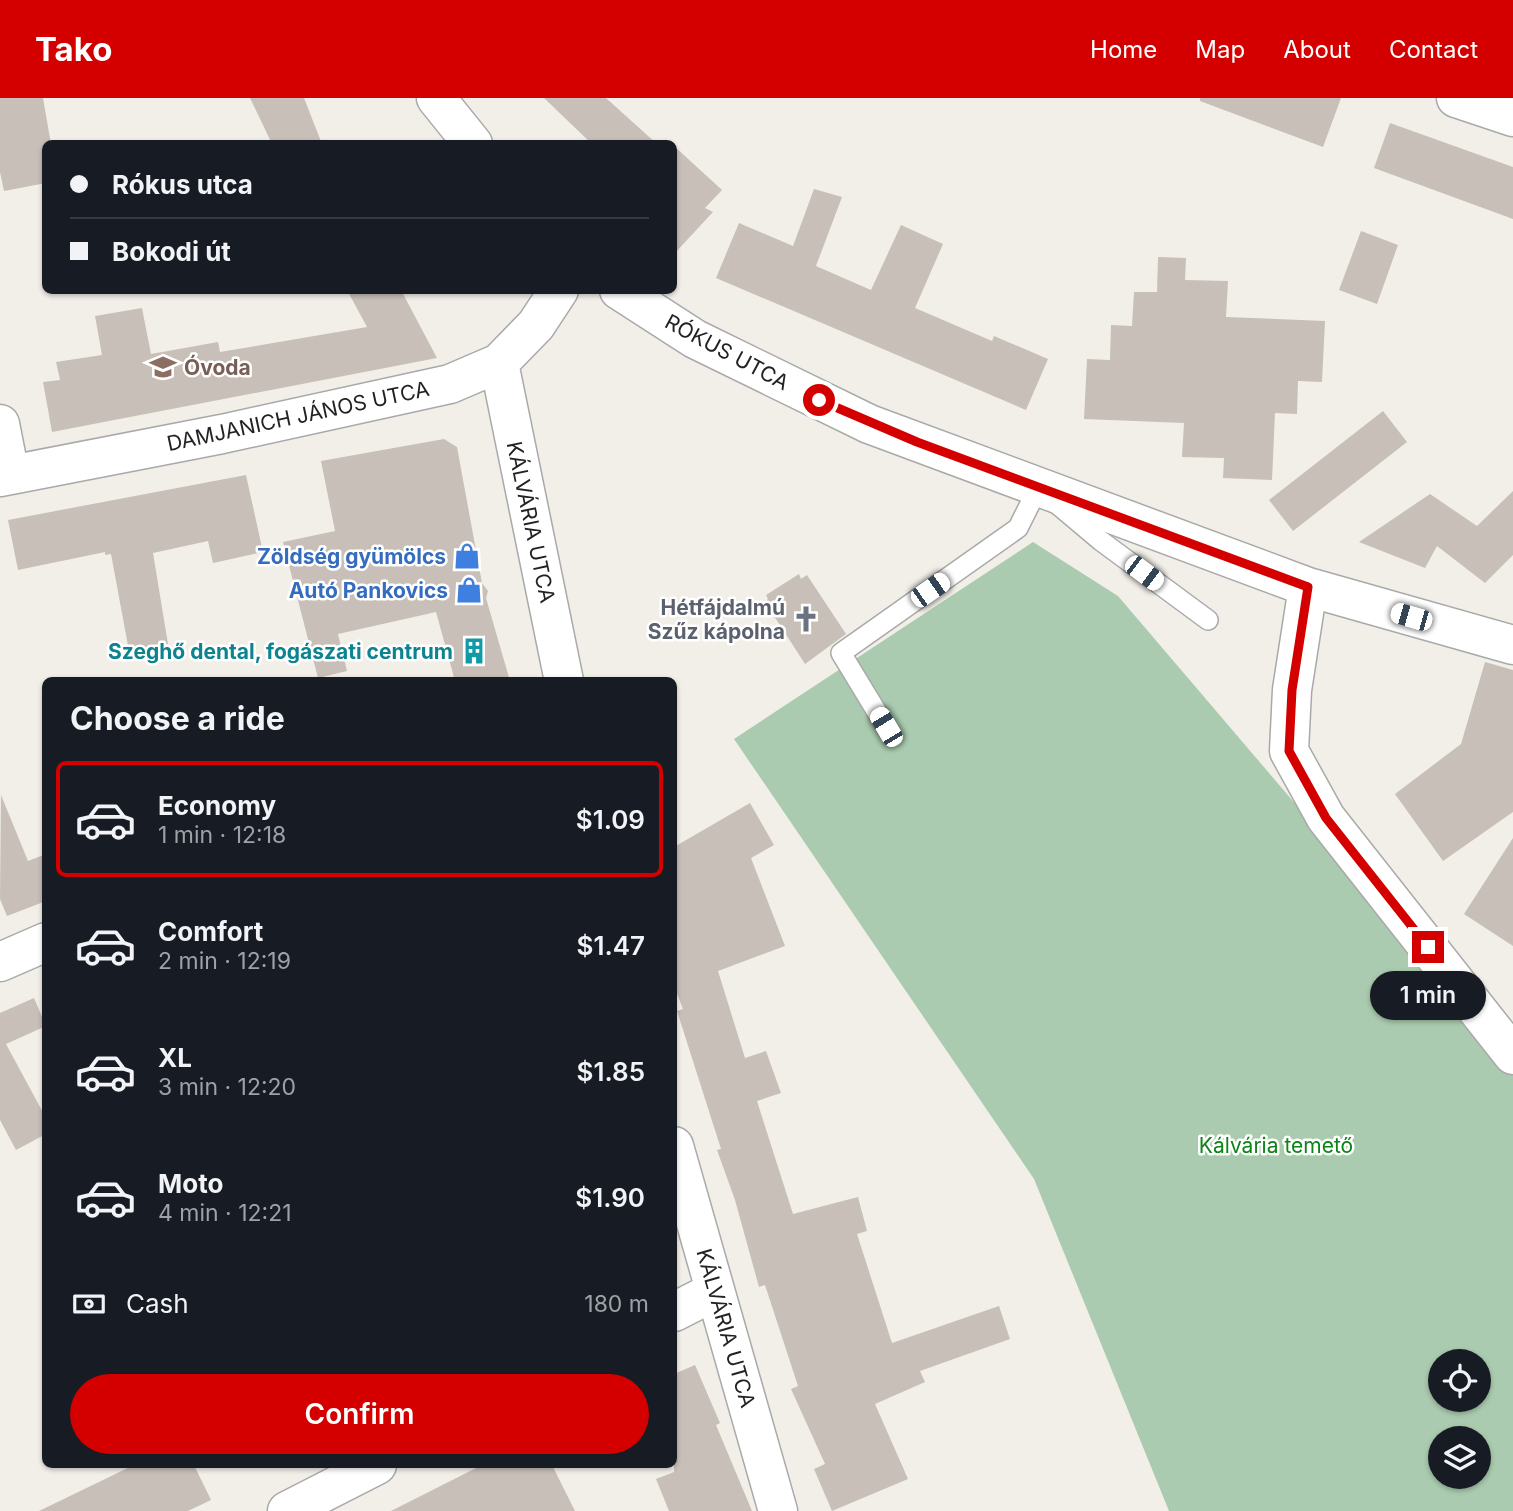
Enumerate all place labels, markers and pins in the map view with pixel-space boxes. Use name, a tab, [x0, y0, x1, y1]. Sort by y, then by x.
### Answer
school or university icon: Óvoda	[148, 352, 178, 382]
place label: Óvoda	[184, 354, 251, 380]
shop icon: Zöldség gyümölcs	[452, 541, 482, 571]
place label: Zöldség gyümölcs	[257, 544, 446, 569]
shop icon: Autó Pankovics	[454, 575, 484, 605]
place label: Autó Pankovics	[289, 578, 448, 603]
place label: Hétfájdalmú Szűz kápolna	[648, 595, 785, 644]
church icon: Hétfájdalmú Szűz kápolna	[791, 604, 821, 634]
building icon: Szeghő dental, fogászati centrum	[459, 636, 489, 666]
place label: Szeghő dental, fogászati centrum	[108, 639, 453, 664]

